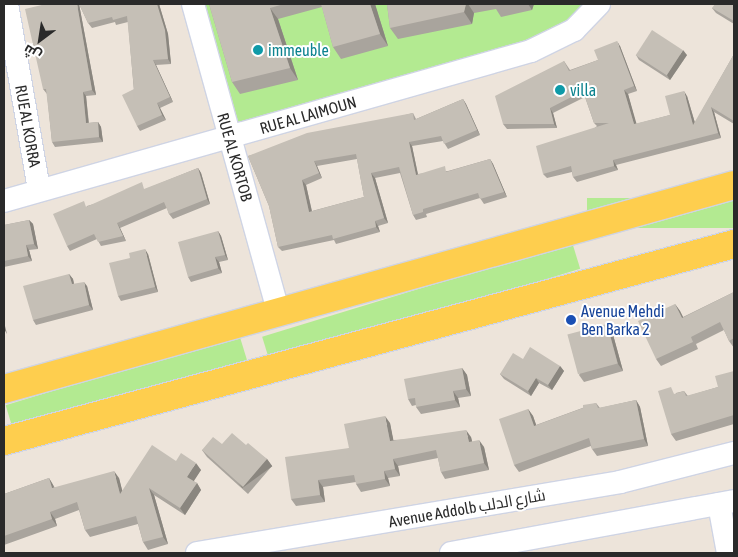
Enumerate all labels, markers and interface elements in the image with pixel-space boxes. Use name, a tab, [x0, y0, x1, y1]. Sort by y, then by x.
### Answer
north arrow	[15, 15, 65, 65]
place label: immeuble	[268, 40, 329, 60]
text: ش	[20, 41, 44, 64]
marker: immeuble	[252, 44, 264, 56]
place label: villa	[570, 80, 596, 100]
street label: RUE AL KORRA	[11, 83, 45, 169]
marker: villa	[554, 84, 566, 96]
street label: RUE AL LAIMOUN	[257, 92, 359, 138]
street label: RUE AL KORTOB	[213, 111, 257, 203]
place label: Avenue Mehdi Ben Barka 2	[581, 301, 664, 339]
marker: Avenue Mehdi Ben Barka 2	[565, 314, 577, 326]
street label: Avenue Addolb شارع الدلب	[387, 485, 547, 531]

